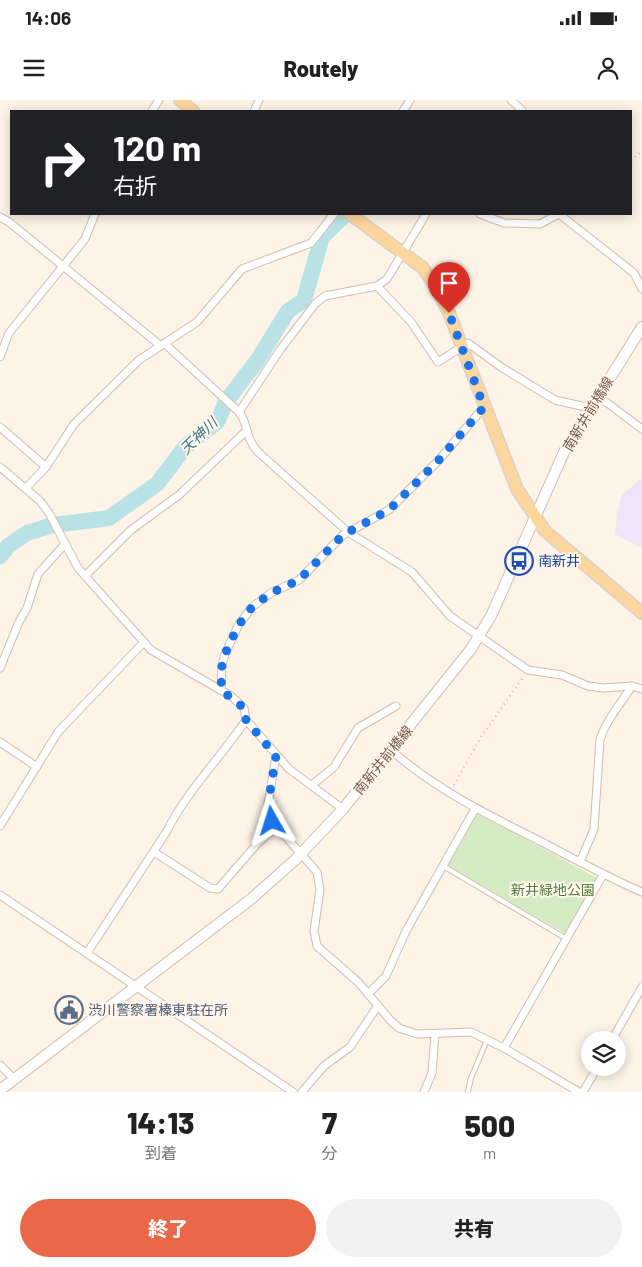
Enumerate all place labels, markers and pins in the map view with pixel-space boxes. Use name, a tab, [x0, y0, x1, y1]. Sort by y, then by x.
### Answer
pin	[428, 262, 470, 313]
bus stop icon: 南新井	[504, 546, 534, 576]
place label: 南新井	[538, 552, 580, 569]
public building icon: 渋川警察署榛東駐在所	[54, 995, 84, 1025]
place label: 渋川警察署榛東駐在所	[88, 1001, 228, 1018]

